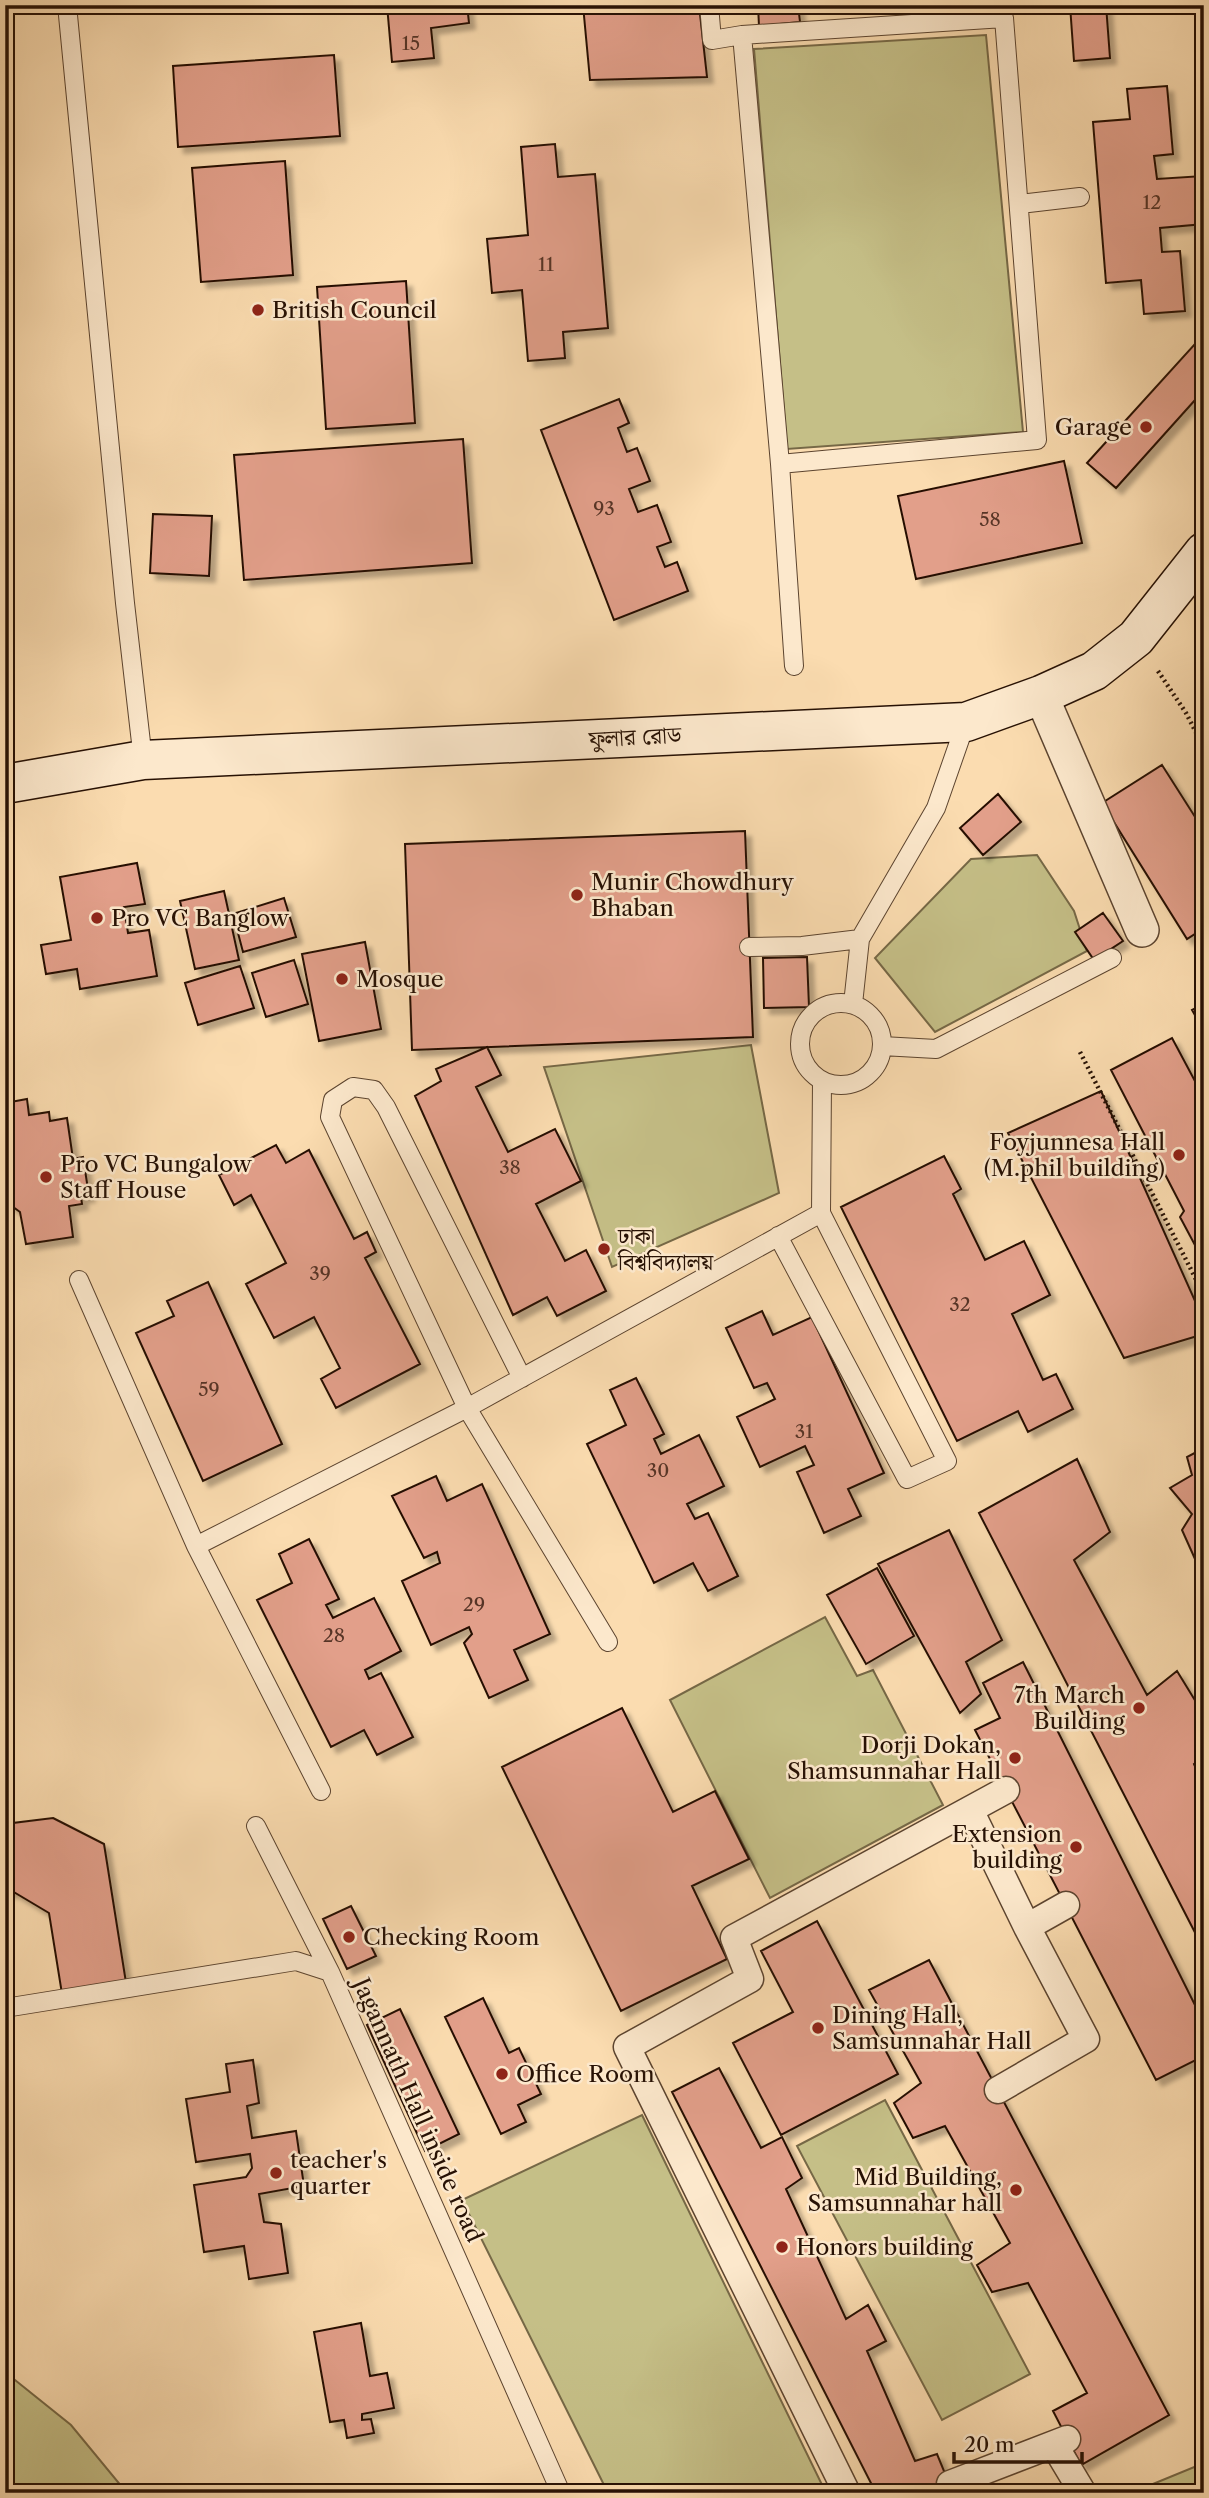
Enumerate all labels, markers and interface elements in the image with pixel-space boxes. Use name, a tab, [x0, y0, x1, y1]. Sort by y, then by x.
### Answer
house number: 15	[402, 32, 420, 55]
house number: 12	[1143, 191, 1162, 214]
house number: 11	[538, 253, 554, 276]
place label: British Council	[272, 296, 437, 324]
marker: British Council	[250, 302, 266, 318]
place label: Garage	[1055, 413, 1132, 441]
marker: Garage	[1138, 419, 1154, 435]
house number: 93	[593, 497, 615, 520]
house number: 58	[979, 508, 1001, 531]
street label: ফুলার রোড	[587, 721, 683, 754]
place label: Munir Chowdhury Bhaban	[591, 868, 794, 922]
marker: Munir Chowdhury Bhaban	[569, 887, 585, 903]
place label: Pro VC Banglow	[111, 904, 290, 932]
marker: Pro VC Banglow	[89, 910, 105, 926]
place label: Mosque	[356, 965, 444, 993]
marker: Mosque	[334, 971, 350, 987]
place label: Foyjunnesa Hall (M.phil building)	[984, 1128, 1165, 1182]
marker: Foyjunnesa Hall (M.phil building)	[1171, 1147, 1187, 1163]
place label: Pro VC Bungalow Staff House	[60, 1150, 253, 1204]
house number: 38	[499, 1156, 521, 1179]
marker: Pro VC Bungalow Staff House	[38, 1169, 54, 1185]
place label: ঢাকা বিশ্ববিদ্যালয়	[617, 1222, 714, 1276]
marker: ঢাকা বিশ্ববিদ্যালয়	[596, 1241, 612, 1257]
house number: 39	[309, 1262, 331, 1285]
house number: 32	[949, 1293, 971, 1316]
house number: 59	[198, 1378, 220, 1401]
house number: 31	[795, 1420, 813, 1443]
house number: 30	[647, 1459, 669, 1482]
house number: 29	[463, 1593, 485, 1616]
house number: 28	[323, 1624, 345, 1647]
place label: 7th March Building	[1014, 1681, 1126, 1735]
marker: 7th March Building	[1131, 1700, 1147, 1716]
place label: Dorji Dokan, Shamsunnahar Hall	[787, 1731, 1001, 1785]
marker: Dorji Dokan, Shamsunnahar Hall	[1007, 1750, 1023, 1766]
place label: Extension building	[952, 1820, 1063, 1874]
marker: Extension building	[1068, 1839, 1084, 1855]
place label: Checking Room	[363, 1923, 539, 1951]
marker: Checking Room	[341, 1929, 357, 1945]
street label: Jagannath Hall inside road	[346, 1971, 489, 2246]
place label: Dining Hall, Samsunnahar Hall	[832, 2001, 1032, 2055]
marker: Dining Hall, Samsunnahar Hall	[810, 2020, 826, 2036]
place label: Office Room	[516, 2060, 655, 2088]
marker: Office Room	[494, 2066, 510, 2082]
place label: teacher's quarter	[290, 2146, 387, 2200]
place label: Mid Building, Samsunnahar hall	[808, 2163, 1002, 2217]
marker: teacher's quarter	[268, 2165, 284, 2181]
marker: Mid Building, Samsunnahar hall	[1008, 2182, 1024, 2198]
place label: Honors building	[796, 2233, 974, 2261]
marker: Honors building	[774, 2239, 790, 2255]
scale bar	[954, 2421, 1081, 2465]
text: 20 m	[964, 2432, 1015, 2457]

